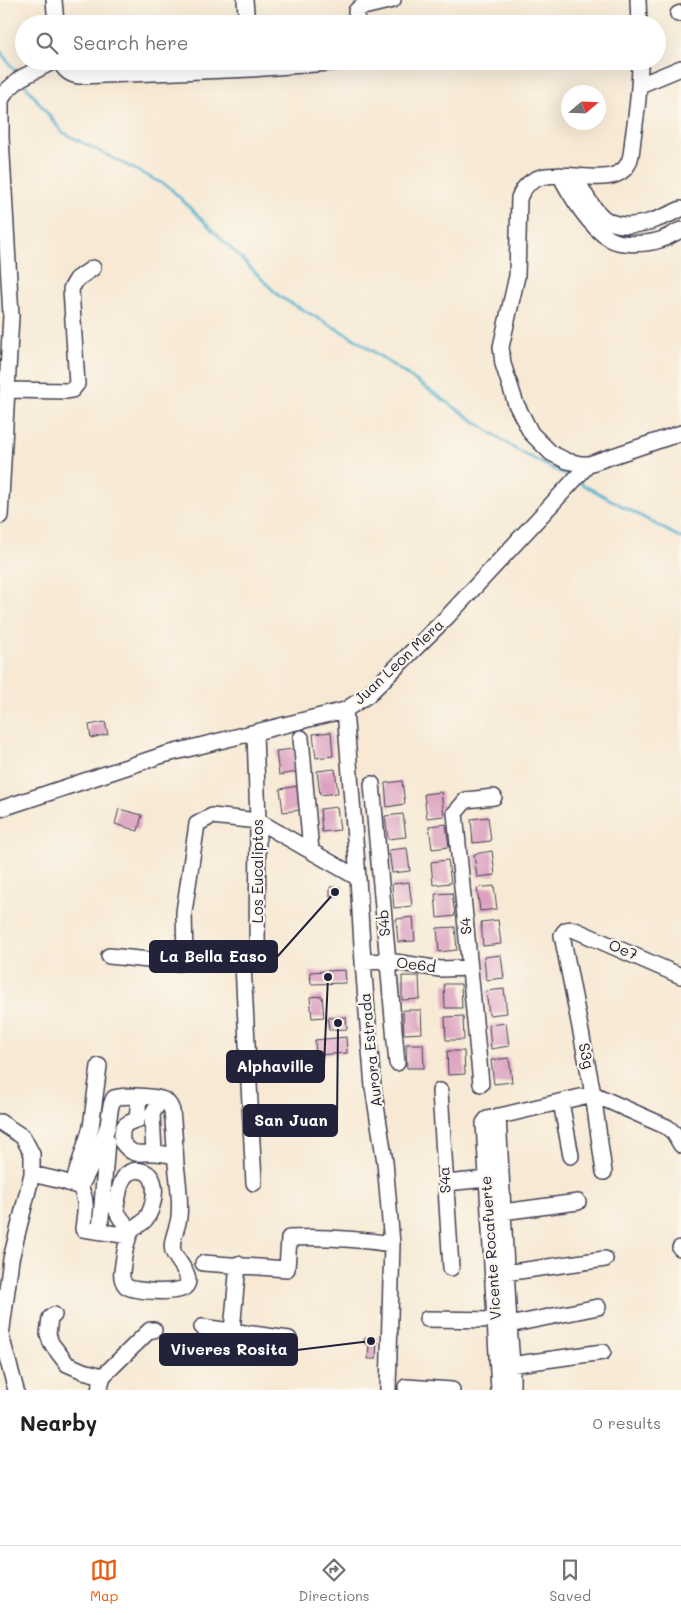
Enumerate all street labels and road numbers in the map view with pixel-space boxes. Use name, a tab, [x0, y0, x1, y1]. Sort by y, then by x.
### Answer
street label: Juan Leon Mera	[349, 614, 448, 708]
street label: Los Eucaliptos	[247, 819, 267, 923]
street label: S4b	[372, 909, 394, 937]
street label: S4	[454, 916, 476, 936]
street label: Oe7	[606, 934, 641, 964]
street label: Oe6d	[395, 952, 437, 976]
street label: Aurora Estrada	[354, 992, 386, 1108]
street label: S3g	[575, 1041, 600, 1071]
street label: S4a	[433, 1166, 455, 1194]
street label: Vicente Rocafuerte	[475, 1175, 505, 1321]

